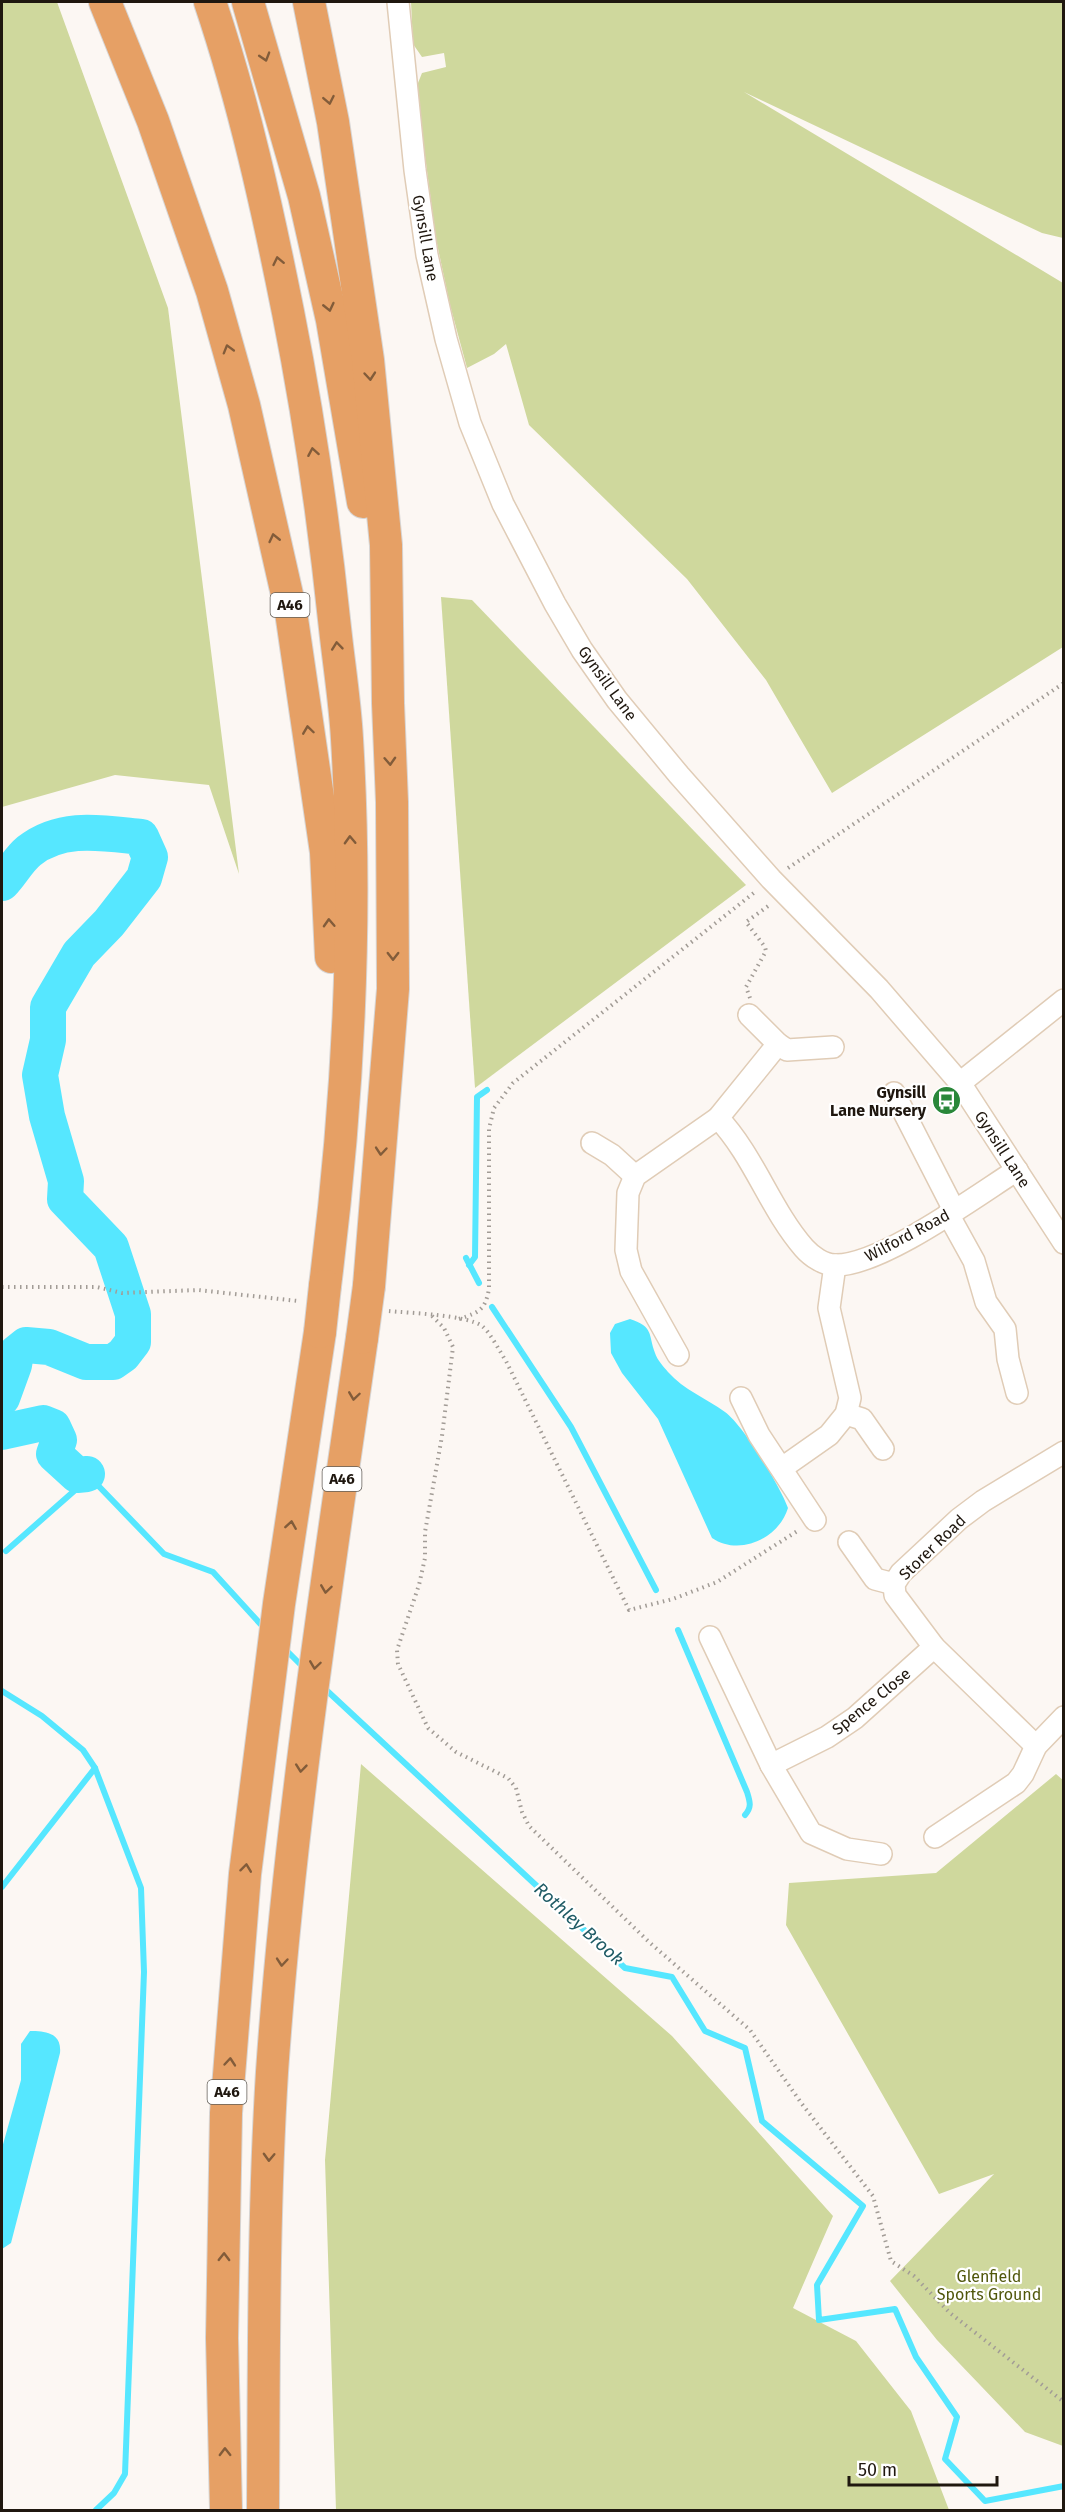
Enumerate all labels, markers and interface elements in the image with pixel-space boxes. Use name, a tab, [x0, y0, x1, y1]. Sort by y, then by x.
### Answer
one-way arrow	[258, 51, 270, 62]
one-way arrow	[322, 95, 335, 105]
street label: Gynsill Lane	[409, 193, 442, 283]
one-way arrow	[272, 256, 285, 266]
one-way arrow	[322, 302, 335, 312]
one-way arrow	[223, 344, 235, 354]
one-way arrow	[363, 371, 376, 381]
one-way arrow	[307, 448, 320, 458]
one-way arrow	[269, 533, 282, 543]
road number: A46	[270, 593, 310, 617]
one-way arrow	[331, 641, 344, 650]
street label: Gynsill Lane	[574, 642, 641, 724]
one-way arrow	[303, 725, 315, 734]
one-way arrow	[384, 757, 397, 766]
one-way arrow	[344, 836, 357, 845]
one-way arrow	[323, 919, 335, 928]
one-way arrow	[387, 952, 399, 961]
place label: Gynsill Lane Nursery	[830, 1083, 927, 1120]
bus stop icon: Gynsill Lane Nursery	[931, 1085, 963, 1117]
street label: Gynsill Lane	[971, 1107, 1034, 1191]
one-way arrow	[375, 1146, 388, 1155]
street label: Wilford Road	[862, 1205, 953, 1266]
one-way arrow	[348, 1391, 360, 1400]
road number: A46	[322, 1467, 362, 1491]
street label: Storer Road	[895, 1511, 970, 1584]
one-way arrow	[285, 1521, 297, 1530]
one-way arrow	[320, 1584, 333, 1593]
one-way arrow	[310, 1661, 322, 1670]
street label: Spence Close	[828, 1664, 914, 1739]
one-way arrow	[296, 1764, 308, 1773]
one-way arrow	[239, 1863, 251, 1872]
water label: Rothley Brook	[530, 1878, 629, 1970]
one-way arrow	[275, 1958, 288, 1967]
one-way arrow	[223, 2058, 236, 2067]
road number: A46	[208, 2080, 246, 2104]
one-way arrow	[263, 2152, 275, 2161]
one-way arrow	[217, 2253, 230, 2262]
park label: Glenfield Sports Ground	[937, 2267, 1041, 2304]
one-way arrow	[219, 2448, 231, 2457]
scale bar	[849, 2449, 998, 2487]
text: 50 m	[858, 2459, 897, 2481]

